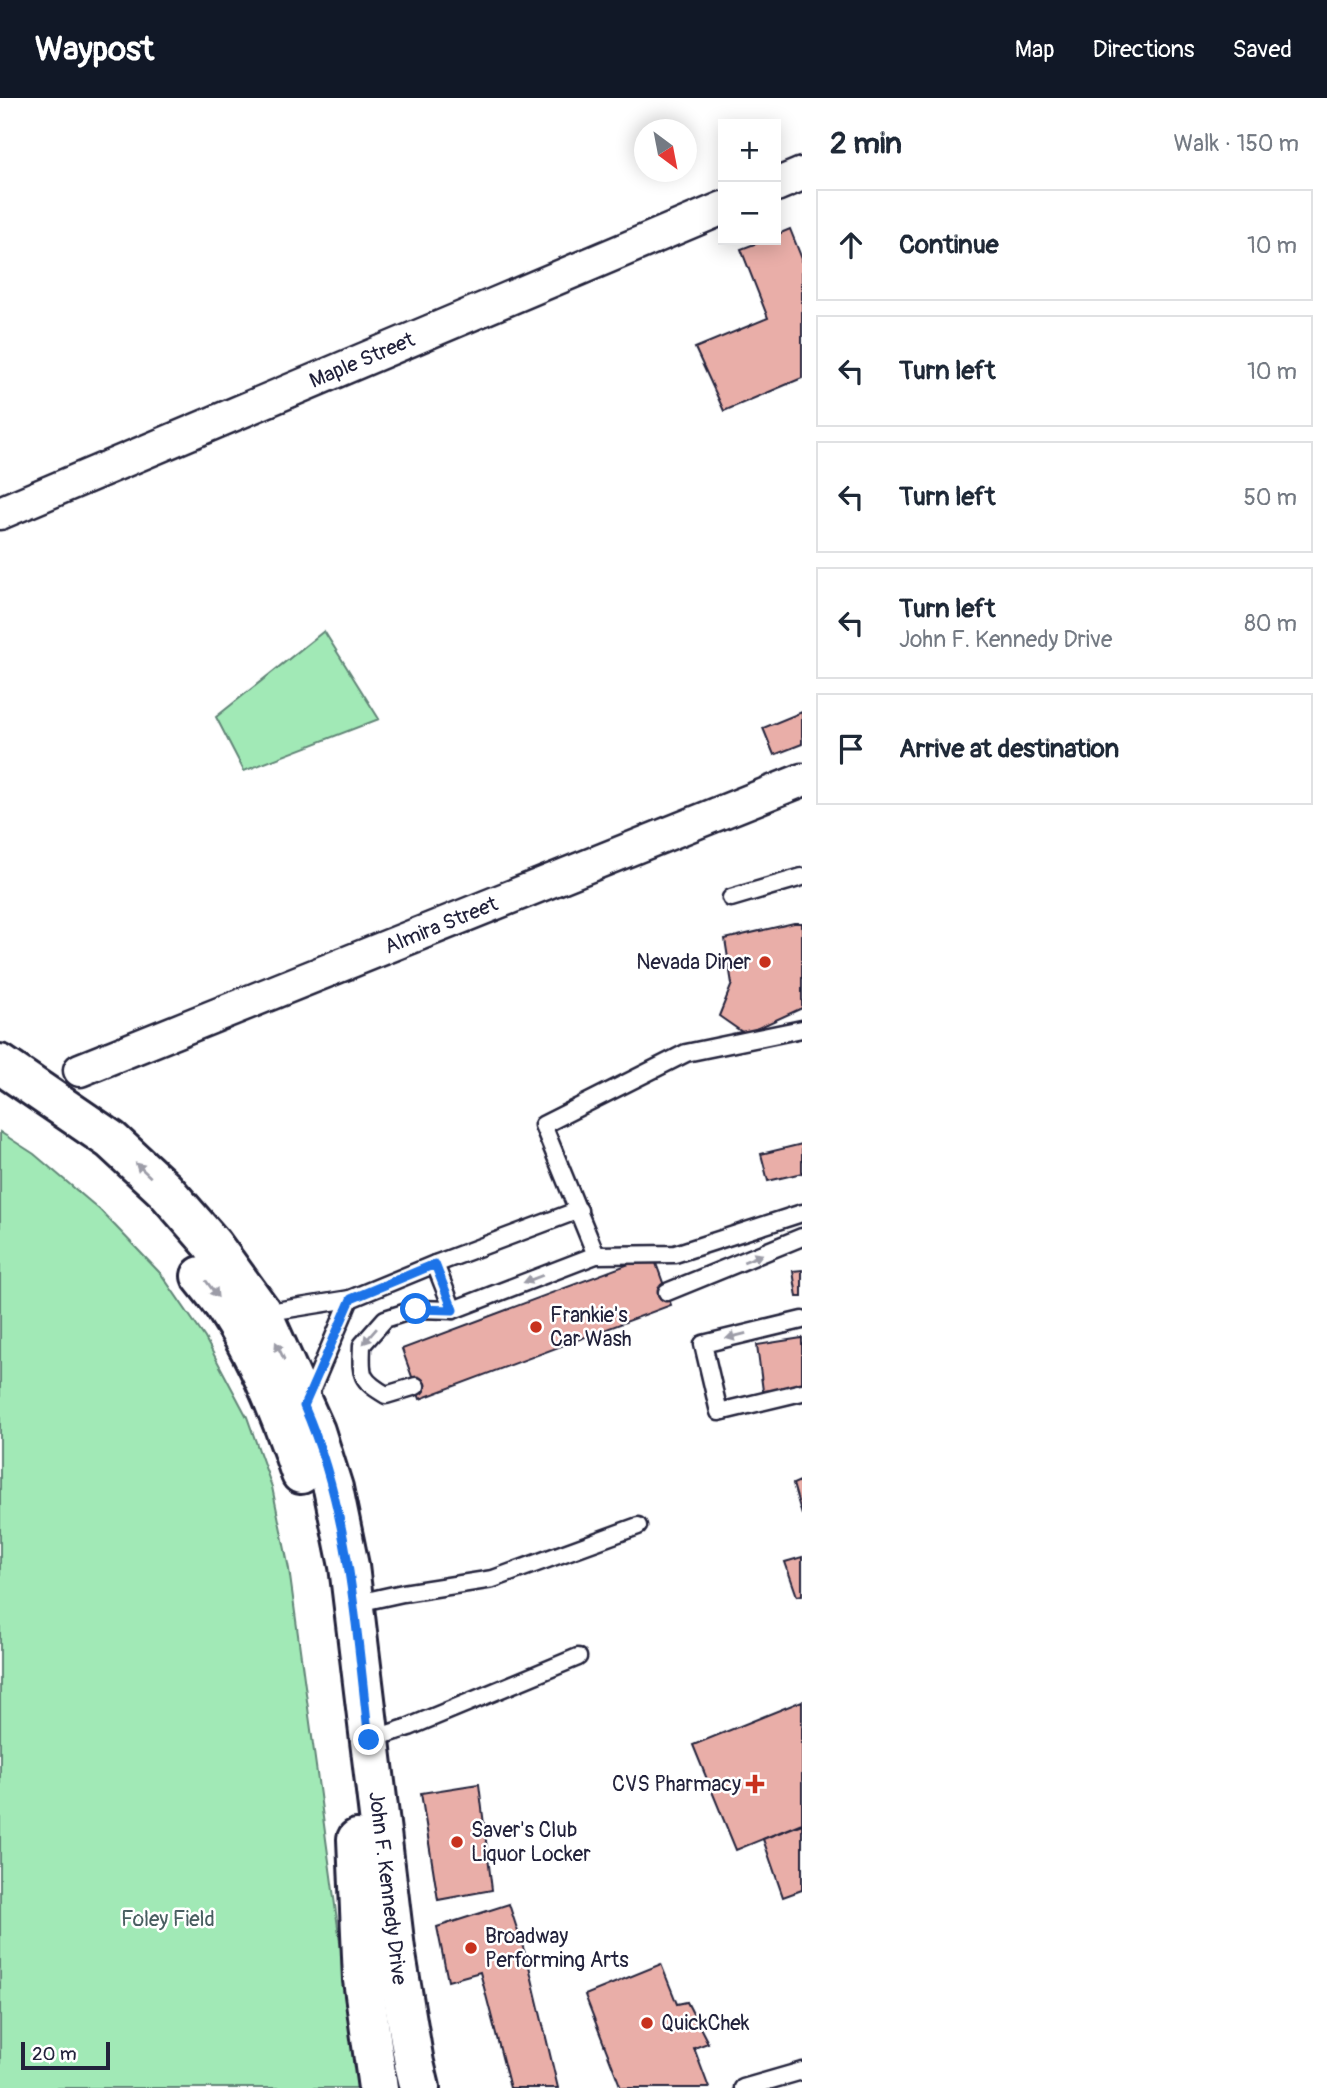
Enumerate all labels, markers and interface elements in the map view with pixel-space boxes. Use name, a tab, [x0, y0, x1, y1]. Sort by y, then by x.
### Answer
text: Waypost	[35, 29, 154, 70]
text: Map	[1015, 35, 1055, 64]
text: Directions	[1093, 35, 1194, 64]
text: Saved	[1232, 35, 1292, 64]
north arrow	[634, 119, 697, 182]
map controls	[718, 119, 781, 245]
button: +	[718, 119, 781, 182]
text: 2 min	[830, 125, 902, 162]
text: Walk · 150 m	[1174, 129, 1299, 158]
button: −	[718, 182, 781, 245]
icon: ahead	[832, 226, 870, 264]
text: Continue	[899, 229, 999, 261]
text: 10 m	[1247, 231, 1297, 260]
street label: Maple Street	[306, 326, 419, 395]
icon: left	[832, 352, 870, 390]
text: Turn left	[899, 355, 995, 387]
text: 10 m	[1247, 357, 1297, 386]
icon: left	[832, 478, 870, 516]
text: Turn left	[899, 481, 995, 513]
text: 50 m	[1243, 483, 1297, 512]
text: Turn left	[899, 593, 995, 625]
icon: left	[832, 604, 870, 642]
text: 80 m	[1244, 609, 1297, 638]
text: John F. Kennedy Drive	[899, 625, 1112, 654]
icon: arrive	[832, 730, 870, 768]
text: Arrive at destination	[899, 733, 1119, 765]
street label: Almira Street	[381, 890, 502, 960]
place label: Nevada Diner	[636, 949, 751, 976]
marker: Nevada Diner	[757, 954, 773, 970]
one-way arrow	[135, 1163, 152, 1179]
one-way arrow	[742, 1252, 763, 1263]
one-way arrow	[522, 1274, 543, 1285]
one-way arrow	[204, 1280, 219, 1298]
route start	[400, 1293, 431, 1324]
place label: Frankie's Car Wash	[550, 1302, 632, 1353]
marker: Frankie's Car Wash	[528, 1319, 544, 1335]
one-way arrow	[363, 1328, 378, 1345]
one-way arrow	[725, 1331, 747, 1342]
one-way arrow	[274, 1341, 285, 1361]
route end	[353, 1724, 384, 1755]
place label: CVS Pharmacy	[612, 1771, 741, 1798]
marker: CVS Pharmacy	[747, 1776, 763, 1792]
street label: John F. Kennedy Drive	[362, 1790, 413, 1987]
place label: Saver's Club Liquor Locker	[471, 1817, 591, 1868]
marker: Saver's Club Liquor Locker	[449, 1834, 465, 1850]
park label: Foley Field	[121, 1906, 215, 1933]
place label: Broadway Performing Arts	[485, 1923, 629, 1974]
marker: Broadway Performing Arts	[463, 1940, 479, 1956]
place label: QuickChek	[661, 2010, 750, 2037]
marker: QuickChek	[639, 2015, 655, 2031]
scale bar	[21, 2039, 110, 2071]
text: 20 m	[32, 2042, 77, 2066]

